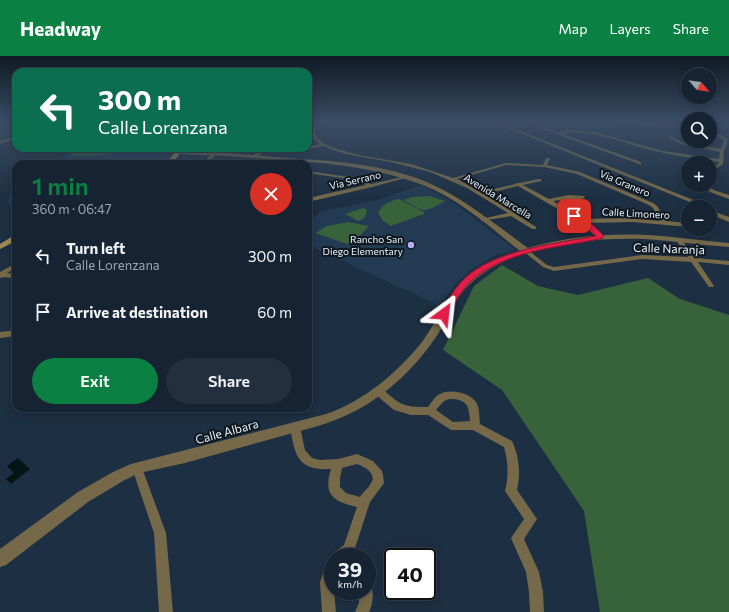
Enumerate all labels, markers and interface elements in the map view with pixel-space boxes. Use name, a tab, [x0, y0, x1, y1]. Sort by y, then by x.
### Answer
text: Headway	[20, 17, 101, 40]
text: Map	[559, 20, 587, 37]
text: Layers	[609, 20, 651, 37]
text: Share	[673, 20, 709, 37]
north arrow	[681, 68, 717, 104]
map controls	[681, 68, 717, 236]
text: 300 m	[98, 82, 181, 116]
icon: left	[32, 84, 84, 136]
button: search	[681, 112, 717, 148]
text: Calle Lorenzana	[98, 116, 228, 138]
button: +	[681, 156, 717, 192]
street label: Via Granero	[598, 167, 652, 199]
street label: Via Serrano	[328, 168, 382, 192]
text: 1 min	[32, 171, 89, 200]
street label: Avenida Marcella	[462, 171, 534, 221]
button: close	[250, 173, 292, 215]
pin	[557, 199, 591, 233]
button: −	[681, 200, 717, 236]
text: 360 m · 06:47	[32, 201, 112, 217]
icon: arrive	[563, 205, 585, 227]
street label: Calle Limonero	[602, 205, 670, 221]
place label: Rancho San Diego Elementary	[323, 233, 403, 257]
text: Turn left	[66, 239, 125, 257]
marker: Rancho San Diego Elementary	[406, 240, 416, 250]
street label: Calle Naranja	[633, 240, 705, 256]
icon: left	[32, 245, 54, 267]
text: 300 m	[248, 247, 292, 265]
text: Calle Lorenzana	[66, 257, 160, 273]
position arrow	[423, 293, 465, 335]
icon: arrive	[32, 301, 54, 323]
text: Arrive at destination	[66, 303, 208, 321]
text: 60 m	[257, 303, 292, 321]
button: Exit	[32, 358, 158, 404]
button: Share	[166, 358, 292, 404]
street label: Calle Albara	[194, 416, 260, 446]
speed limit sign: 40	[384, 548, 436, 600]
text: 39	[338, 557, 362, 581]
text: km/h	[338, 578, 362, 590]

